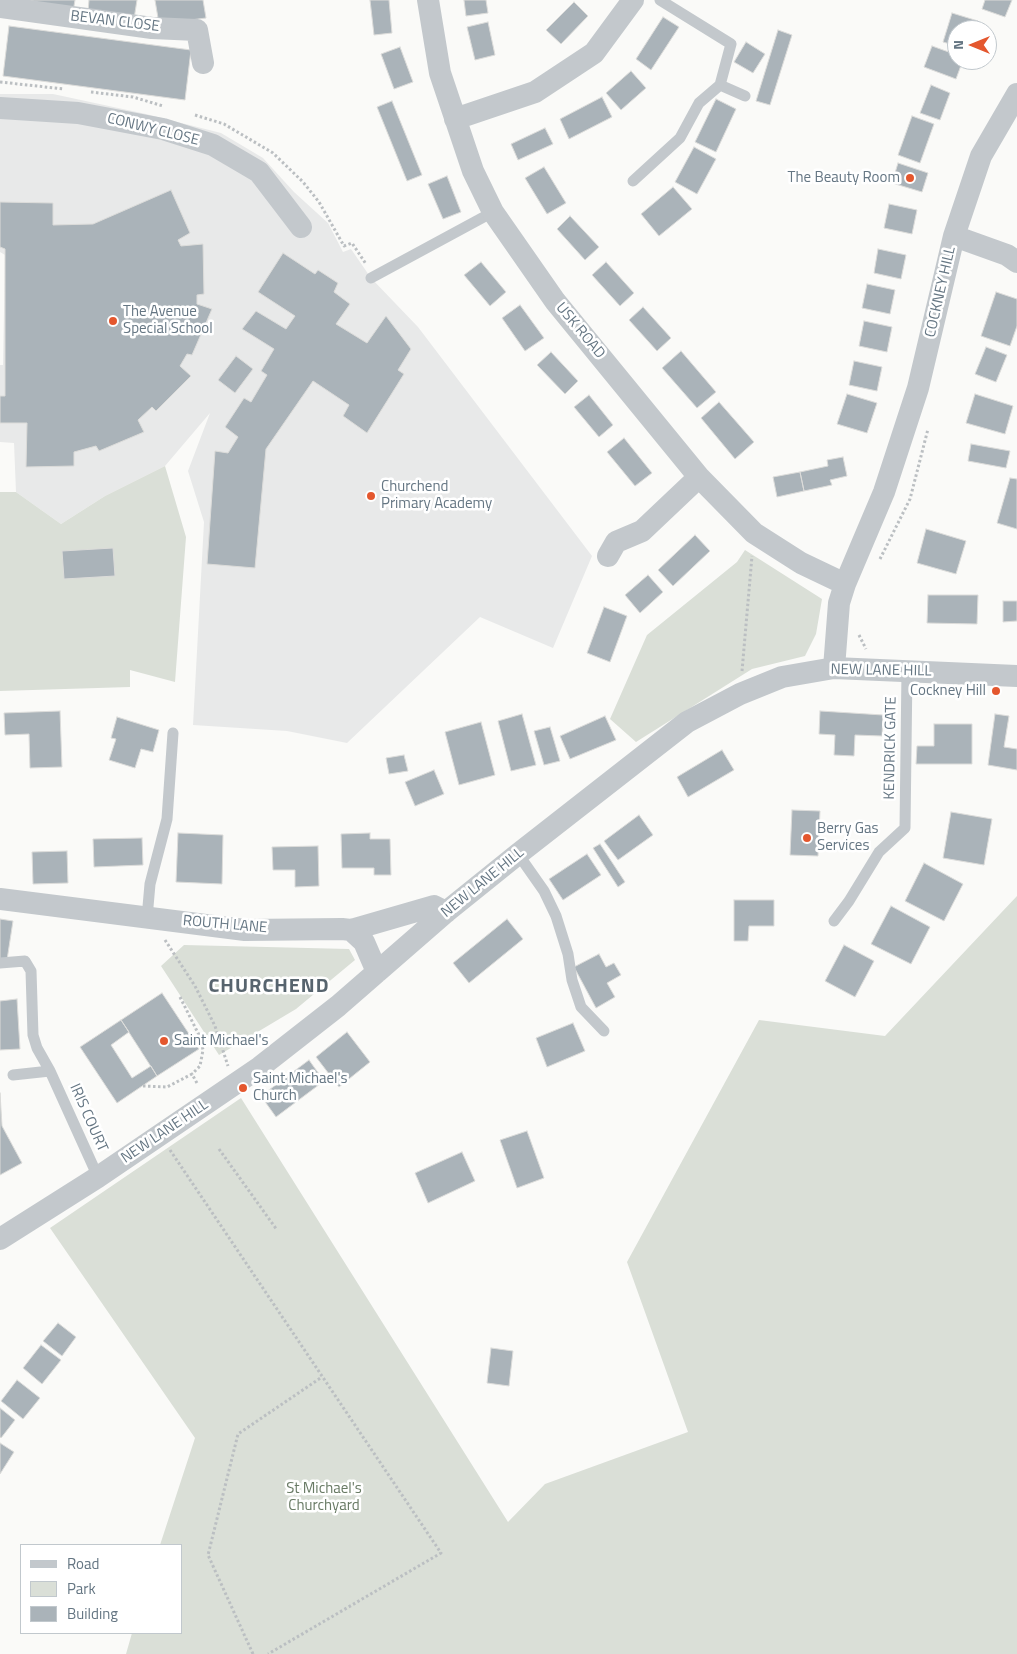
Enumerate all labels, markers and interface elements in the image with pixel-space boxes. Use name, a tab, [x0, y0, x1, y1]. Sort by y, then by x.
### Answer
street label: BEVAN CLOSE	[69, 8, 161, 36]
north arrow	[947, 20, 997, 70]
text: N	[947, 40, 968, 50]
street label: CONWY CLOSE	[105, 110, 201, 150]
place label: The Beauty Room	[788, 169, 900, 187]
marker: The Beauty Room	[904, 172, 916, 184]
street label: COCKNEY HILL	[922, 245, 960, 339]
street label: USK ROAD	[552, 299, 608, 363]
place label: The Avenue Special School	[123, 303, 213, 338]
marker: The Avenue Special School	[107, 315, 119, 327]
place label: Churchend Primary Academy	[381, 478, 492, 513]
marker: Churchend Primary Academy	[365, 490, 377, 502]
street label: NEW LANE HILL	[830, 661, 932, 681]
place label: Cockney Hill	[910, 682, 986, 700]
marker: Cockney Hill	[990, 685, 1002, 697]
street label: KENDRICK GATE	[881, 696, 901, 800]
place label: Berry Gas Services	[817, 820, 878, 855]
marker: Berry Gas Services	[801, 832, 813, 844]
street label: NEW LANE HILL	[438, 844, 528, 922]
street label: ROUTH LANE	[182, 912, 268, 938]
district label: CHURCHEND	[207, 975, 331, 999]
place label: Saint Michael's	[174, 1032, 269, 1050]
marker: Saint Michael's	[158, 1035, 170, 1047]
place label: Saint Michael's Church	[253, 1070, 348, 1105]
street label: IRIS COURT	[65, 1081, 111, 1155]
marker: Saint Michael's Church	[237, 1082, 249, 1094]
street label: NEW LANE HILL	[118, 1096, 212, 1168]
park label: St Michael's Churchyard	[286, 1480, 362, 1515]
legend	[20, 1544, 182, 1634]
text: Road	[67, 1552, 99, 1575]
text: Park	[67, 1577, 96, 1600]
text: Building	[67, 1602, 118, 1625]

